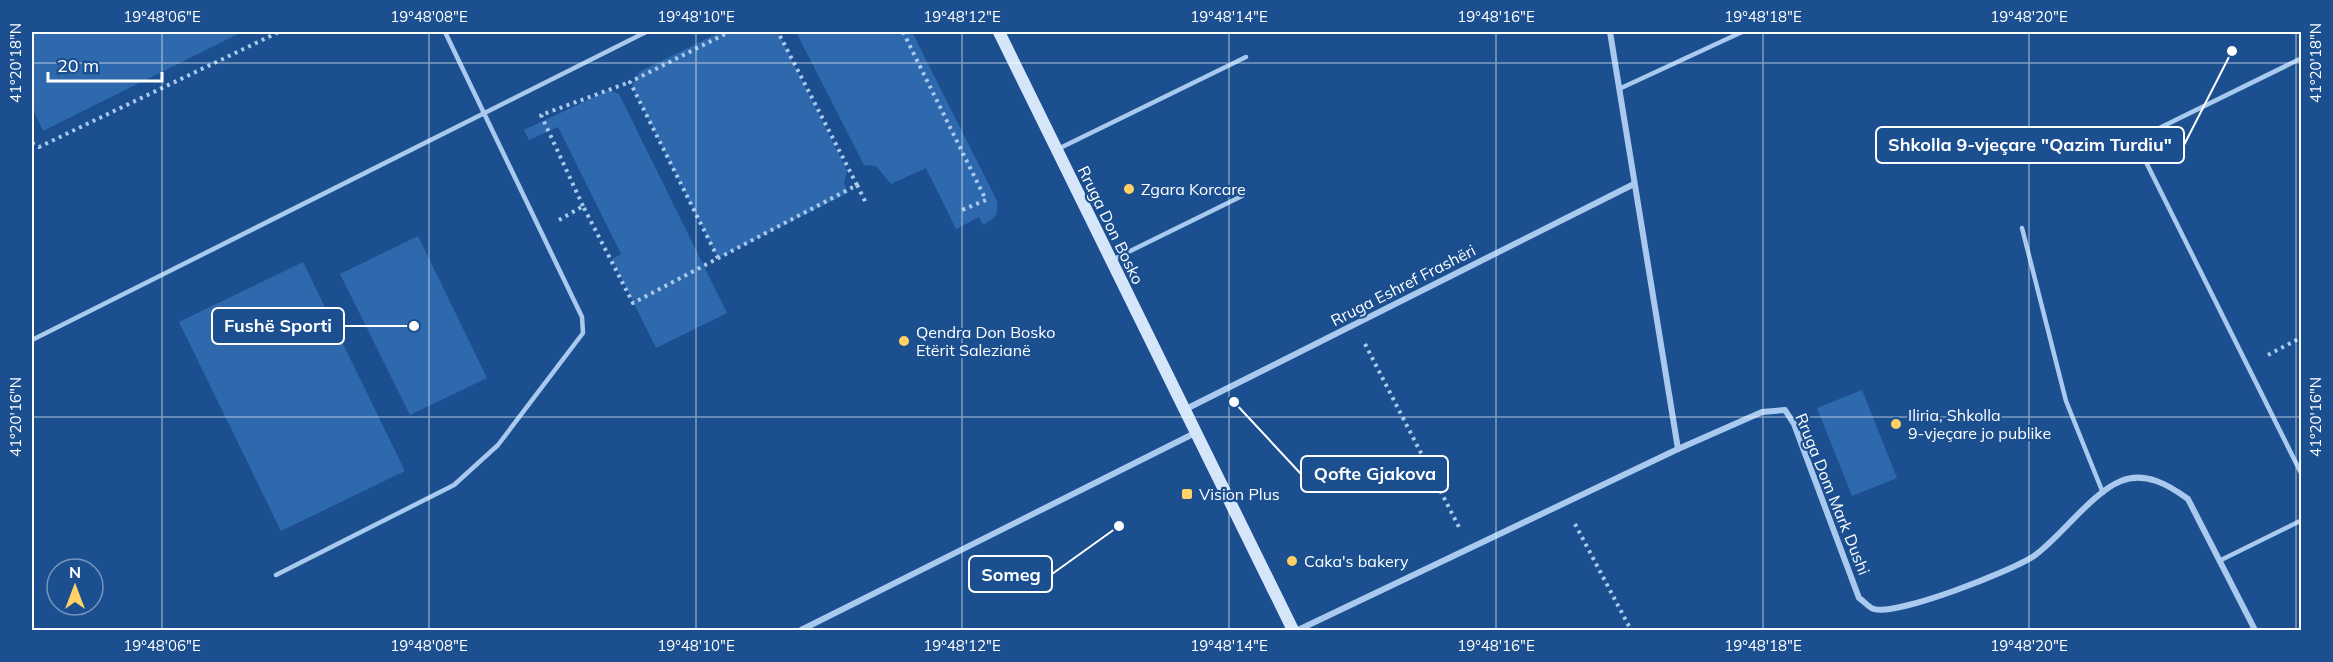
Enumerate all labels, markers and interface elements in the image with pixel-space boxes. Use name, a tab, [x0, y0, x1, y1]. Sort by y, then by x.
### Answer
text: 19°48'06"E	[123, 7, 201, 26]
text: 19°48'08"E	[390, 7, 468, 26]
text: 19°48'10"E	[657, 7, 735, 26]
text: 19°48'12"E	[923, 7, 1001, 26]
text: 19°48'14"E	[1190, 7, 1268, 26]
text: 19°48'16"E	[1457, 7, 1535, 26]
text: 19°48'18"E	[1724, 7, 1802, 26]
text: 19°48'20"E	[1990, 7, 2068, 26]
text: 41°20'18"N	[6, 23, 25, 103]
text: 41°20'18"N	[2306, 23, 2325, 103]
scale bar	[48, 45, 162, 83]
text: 20 m	[57, 54, 99, 77]
callout: Shkolla 9-vjeçare "Qazim Turdiu"	[1876, 127, 2184, 163]
text: Shkolla 9-vjeçare "Qazim Turdiu"	[1888, 133, 2172, 156]
street label: Rruga Don Bosko	[1074, 163, 1148, 287]
place label: Zgara Korcare	[1141, 179, 1246, 199]
marker: Zgara Korcare	[1122, 182, 1136, 196]
street label: Rruga Eshref Frashëri	[1327, 240, 1479, 330]
callout: Fushë Sporti	[212, 308, 344, 344]
text: Fushë Sporti	[224, 314, 332, 337]
place label: Qendra Don Bosko Etërit Salezianë	[916, 322, 1055, 360]
marker: Qendra Don Bosko Etërit Salezianë	[897, 334, 911, 348]
text: 41°20'16"N	[6, 377, 25, 457]
text: 41°20'16"N	[2306, 377, 2325, 457]
place label: Iliria, Shkolla 9-vjeçare jo publike	[1908, 405, 2051, 443]
street label: Rruga Dom Mark Dushi	[1791, 410, 1875, 578]
marker: Iliria, Shkolla 9-vjeçare jo publike	[1889, 417, 1903, 431]
callout: Qofte Gjakova	[1301, 456, 1448, 492]
text: Qofte Gjakova	[1314, 462, 1436, 485]
place label: Vision Plus	[1199, 484, 1280, 504]
marker: Vision Plus	[1180, 487, 1194, 501]
place label: Caka's bakery	[1304, 551, 1409, 571]
marker: Caka's bakery	[1285, 554, 1299, 568]
callout: Someg	[969, 556, 1052, 592]
north arrow	[45, 557, 105, 617]
text: N	[69, 562, 81, 582]
text: Someg	[981, 563, 1041, 586]
text: 19°48'06"E	[123, 636, 201, 655]
text: 19°48'08"E	[390, 636, 468, 655]
text: 19°48'10"E	[657, 636, 735, 655]
text: 19°48'12"E	[923, 636, 1001, 655]
text: 19°48'14"E	[1190, 636, 1268, 655]
text: 19°48'16"E	[1457, 636, 1535, 655]
text: 19°48'18"E	[1724, 636, 1802, 655]
text: 19°48'20"E	[1990, 636, 2068, 655]

